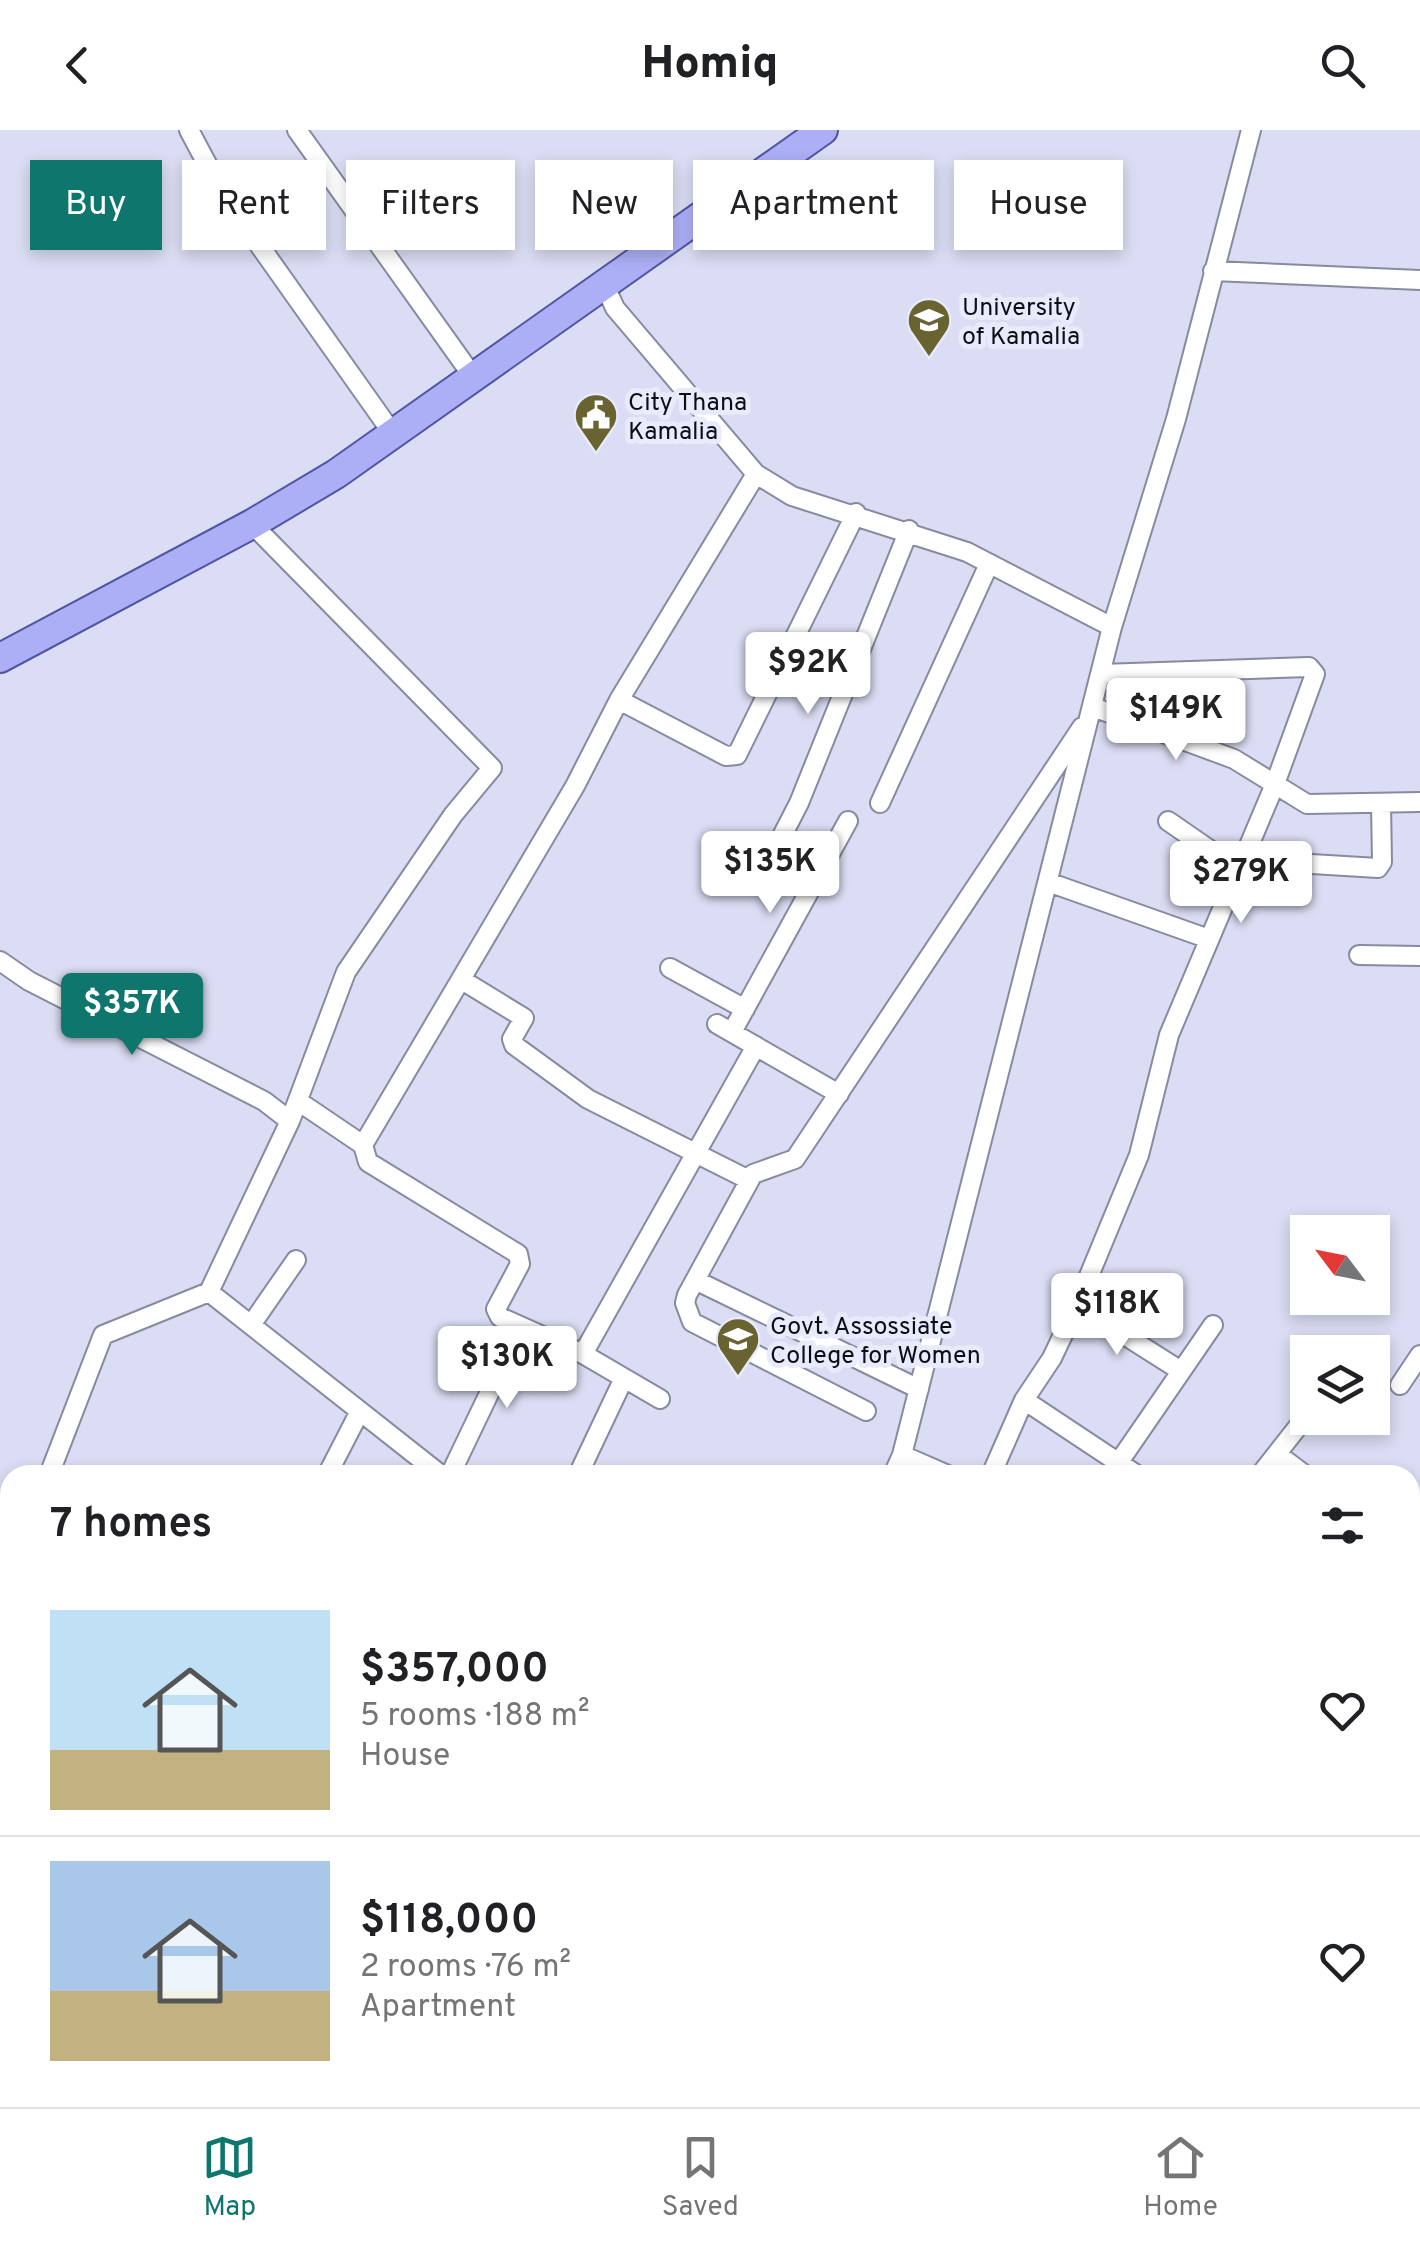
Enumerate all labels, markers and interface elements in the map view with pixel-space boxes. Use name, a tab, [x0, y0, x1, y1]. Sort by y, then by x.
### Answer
text: Homiq	[641, 37, 779, 94]
icon: back	[50, 38, 105, 93]
icon: search	[1315, 38, 1370, 93]
chip: Buy	[30, 160, 162, 250]
chip: Rent	[182, 160, 326, 250]
chip: Filters	[346, 160, 515, 250]
chip: New	[535, 160, 673, 250]
chip: Apartment	[693, 160, 934, 250]
chip: House	[954, 160, 1123, 250]
place label: University of Kamalia	[962, 293, 1080, 354]
school or university icon: University of Kamalia	[906, 297, 952, 358]
place label: City Thana Kamalia	[628, 388, 747, 449]
public building icon: City Thana Kamalia	[573, 392, 619, 453]
pin: $92K	[749, 632, 867, 717]
text: $92K	[767, 644, 849, 684]
pin: $149K	[1106, 678, 1246, 763]
text: $149K	[1128, 690, 1224, 730]
pin: $135K	[700, 831, 840, 916]
pin: $279K	[1171, 841, 1311, 926]
text: $135K	[723, 843, 817, 883]
text: $279K	[1192, 853, 1290, 893]
pin: $357K	[62, 973, 202, 1058]
text: $357K	[83, 985, 181, 1025]
north arrow	[1290, 1215, 1390, 1315]
map controls	[1290, 1215, 1390, 1435]
pin: $118K	[1047, 1273, 1187, 1358]
text: $118K	[1073, 1285, 1161, 1325]
place label: Govt. Assossiate College for Women	[770, 1312, 981, 1373]
school or university icon: Govt. Assossiate College for Women	[715, 1316, 761, 1377]
pin: $130K	[437, 1326, 577, 1411]
button: layers	[1290, 1335, 1390, 1435]
text: $130K	[460, 1338, 554, 1378]
icon: filters	[1315, 1498, 1370, 1553]
text: 7 homes	[50, 1499, 212, 1552]
text: $357,000	[360, 1644, 549, 1697]
icon: home	[130, 1650, 250, 1770]
icon: heart	[1315, 1683, 1370, 1738]
text: 5 rooms · 188 m²	[360, 1697, 590, 1737]
text: House	[360, 1737, 450, 1777]
text: $118,000	[360, 1895, 538, 1948]
icon: home	[130, 1901, 250, 2021]
icon: heart	[1315, 1934, 1370, 1989]
text: 2 rooms · 76 m²	[360, 1948, 571, 1988]
text: Apartment	[360, 1988, 516, 2028]
tab: Map	[202, 2130, 257, 2226]
tab: Saved	[662, 2130, 739, 2226]
tab: Home	[1143, 2130, 1218, 2226]

